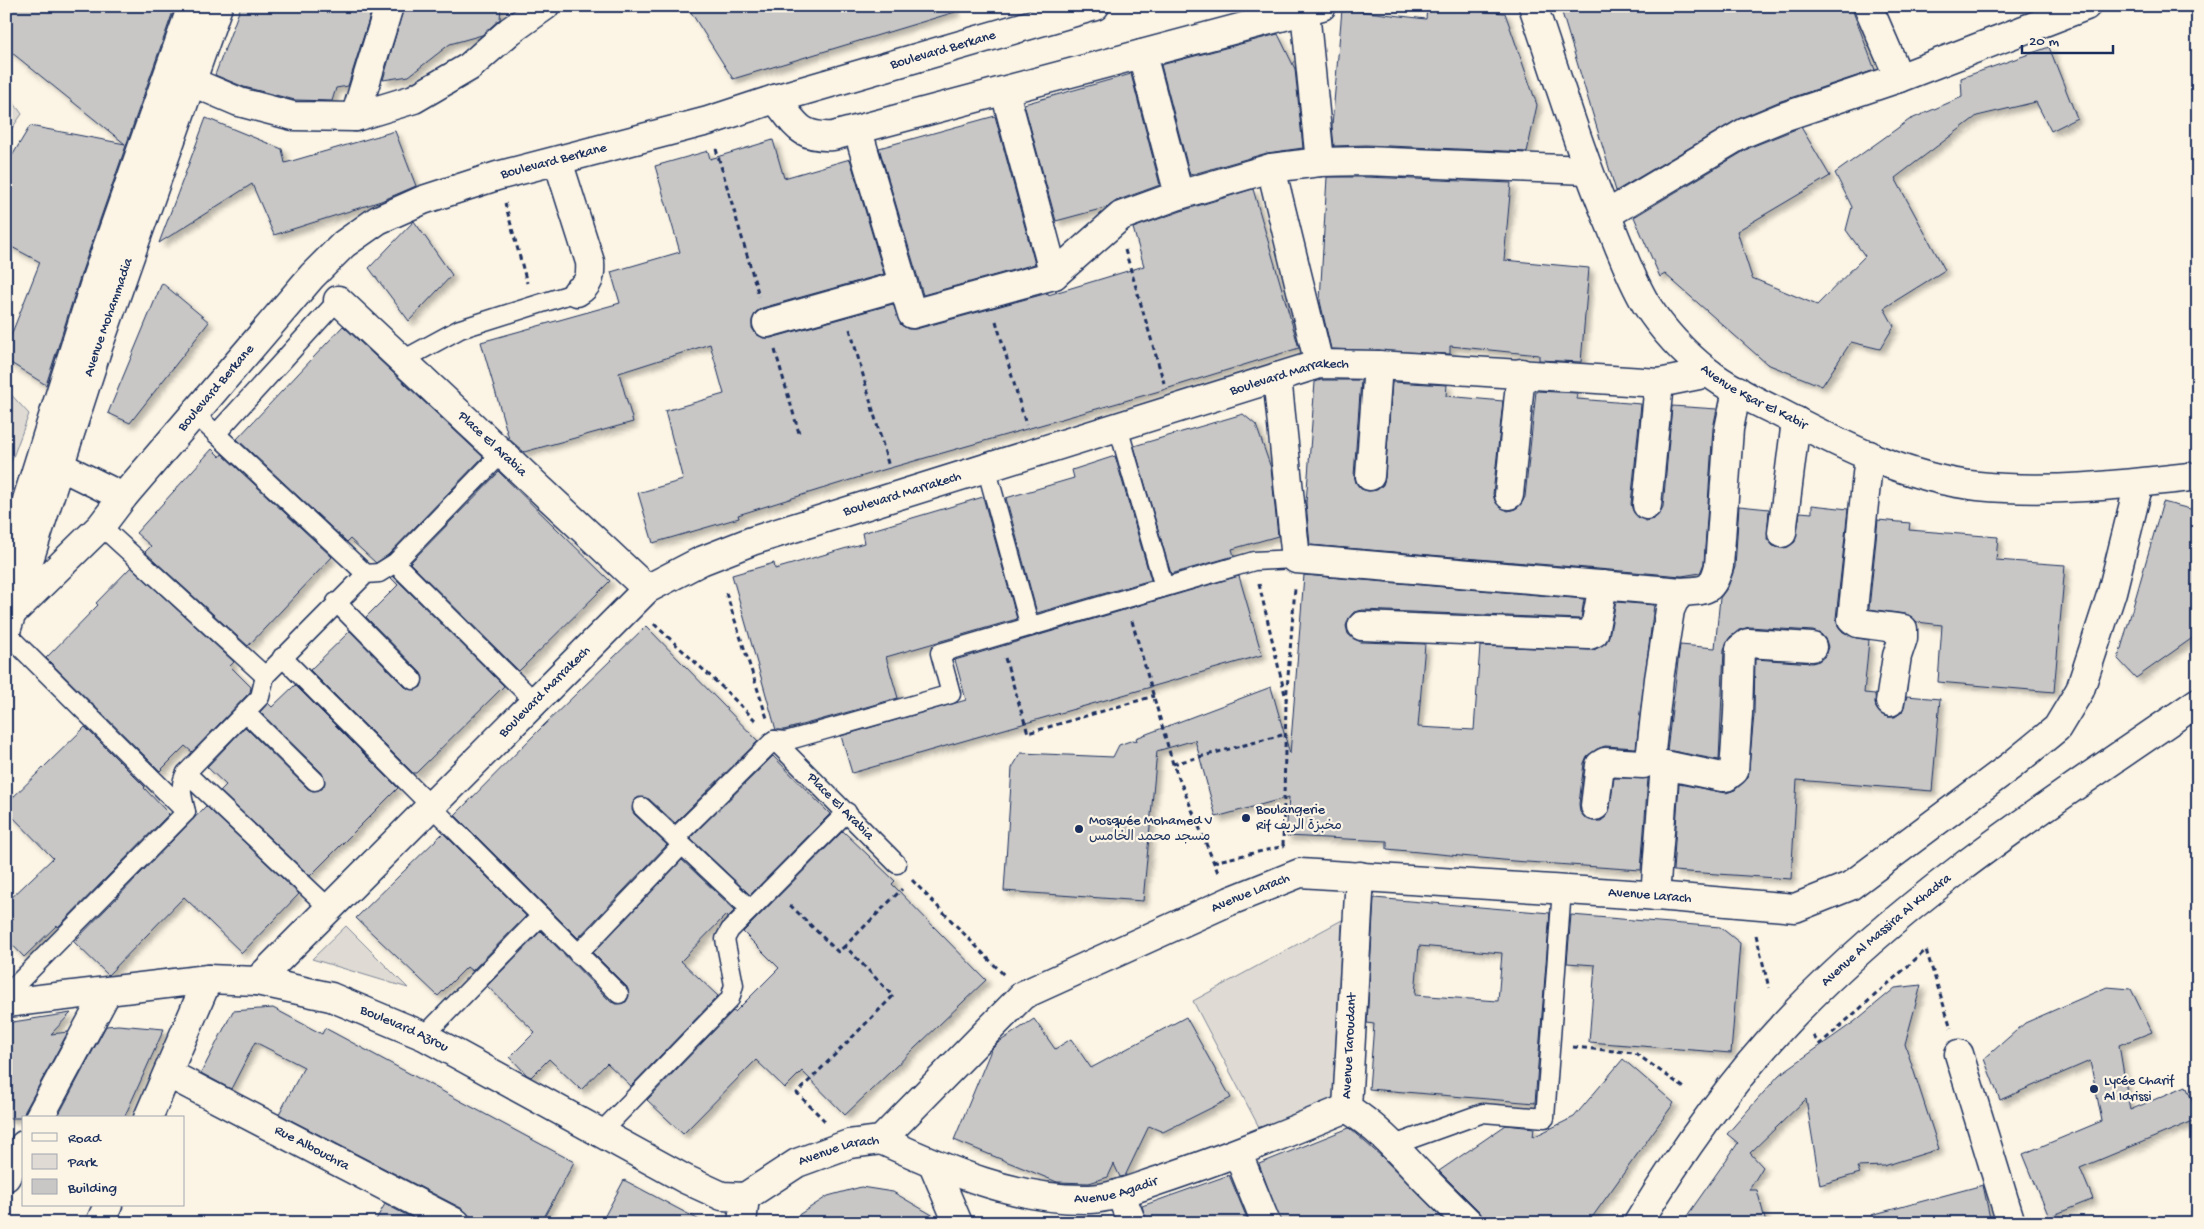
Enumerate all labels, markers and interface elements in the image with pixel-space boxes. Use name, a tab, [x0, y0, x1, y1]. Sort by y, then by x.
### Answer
scale bar	[2022, 22, 2113, 54]
street label: Boulevard Berkane	[887, 27, 999, 74]
text: 20 m	[2029, 33, 2059, 51]
street label: Boulevard Berkane	[498, 139, 609, 183]
street label: Avenue Mohammadia	[80, 255, 138, 379]
street label: Boulevard Berkane	[174, 341, 259, 436]
street label: Boulevard Marrakech	[1227, 355, 1349, 400]
street label: Avenue Ksar El Kabir	[1697, 361, 1811, 435]
street label: Place El Arabia	[453, 407, 531, 481]
street label: Boulevard Marrakech	[840, 468, 964, 521]
street label: Boulevard Marrakech	[495, 642, 594, 742]
street label: Place El Arabia	[802, 769, 878, 845]
place label: Boulangerie Rif مخبزة الريف	[1255, 802, 1342, 835]
marker: Boulangerie Rif مخبزة الريف	[1240, 812, 1252, 824]
place label: Mosquée Mohamed V مسجد محمد الخامس	[1089, 813, 1213, 846]
marker: Mosquée Mohamed V مسجد محمد الخامس	[1073, 823, 1085, 835]
street label: Avenue Larach	[1208, 869, 1293, 917]
street label: Avenue Al Massira Al Khadra	[1818, 869, 1956, 991]
street label: Avenue Larach	[1608, 884, 1693, 908]
street label: Avenue Taroudant	[1339, 991, 1361, 1099]
street label: Boulevard Azrou	[357, 1001, 452, 1056]
place label: Lycée Charif Al Idrissi	[2104, 1073, 2175, 1106]
marker: Lycée Charif Al Idrissi	[2088, 1083, 2100, 1095]
legend	[22, 1116, 185, 1206]
street label: Rue Albouchra	[272, 1122, 353, 1175]
text: Road	[68, 1130, 102, 1148]
street label: Avenue Larach	[796, 1132, 881, 1170]
text: Park	[67, 1154, 98, 1172]
street label: Avenue Agadir	[1074, 1173, 1161, 1208]
text: Building	[67, 1180, 117, 1198]

